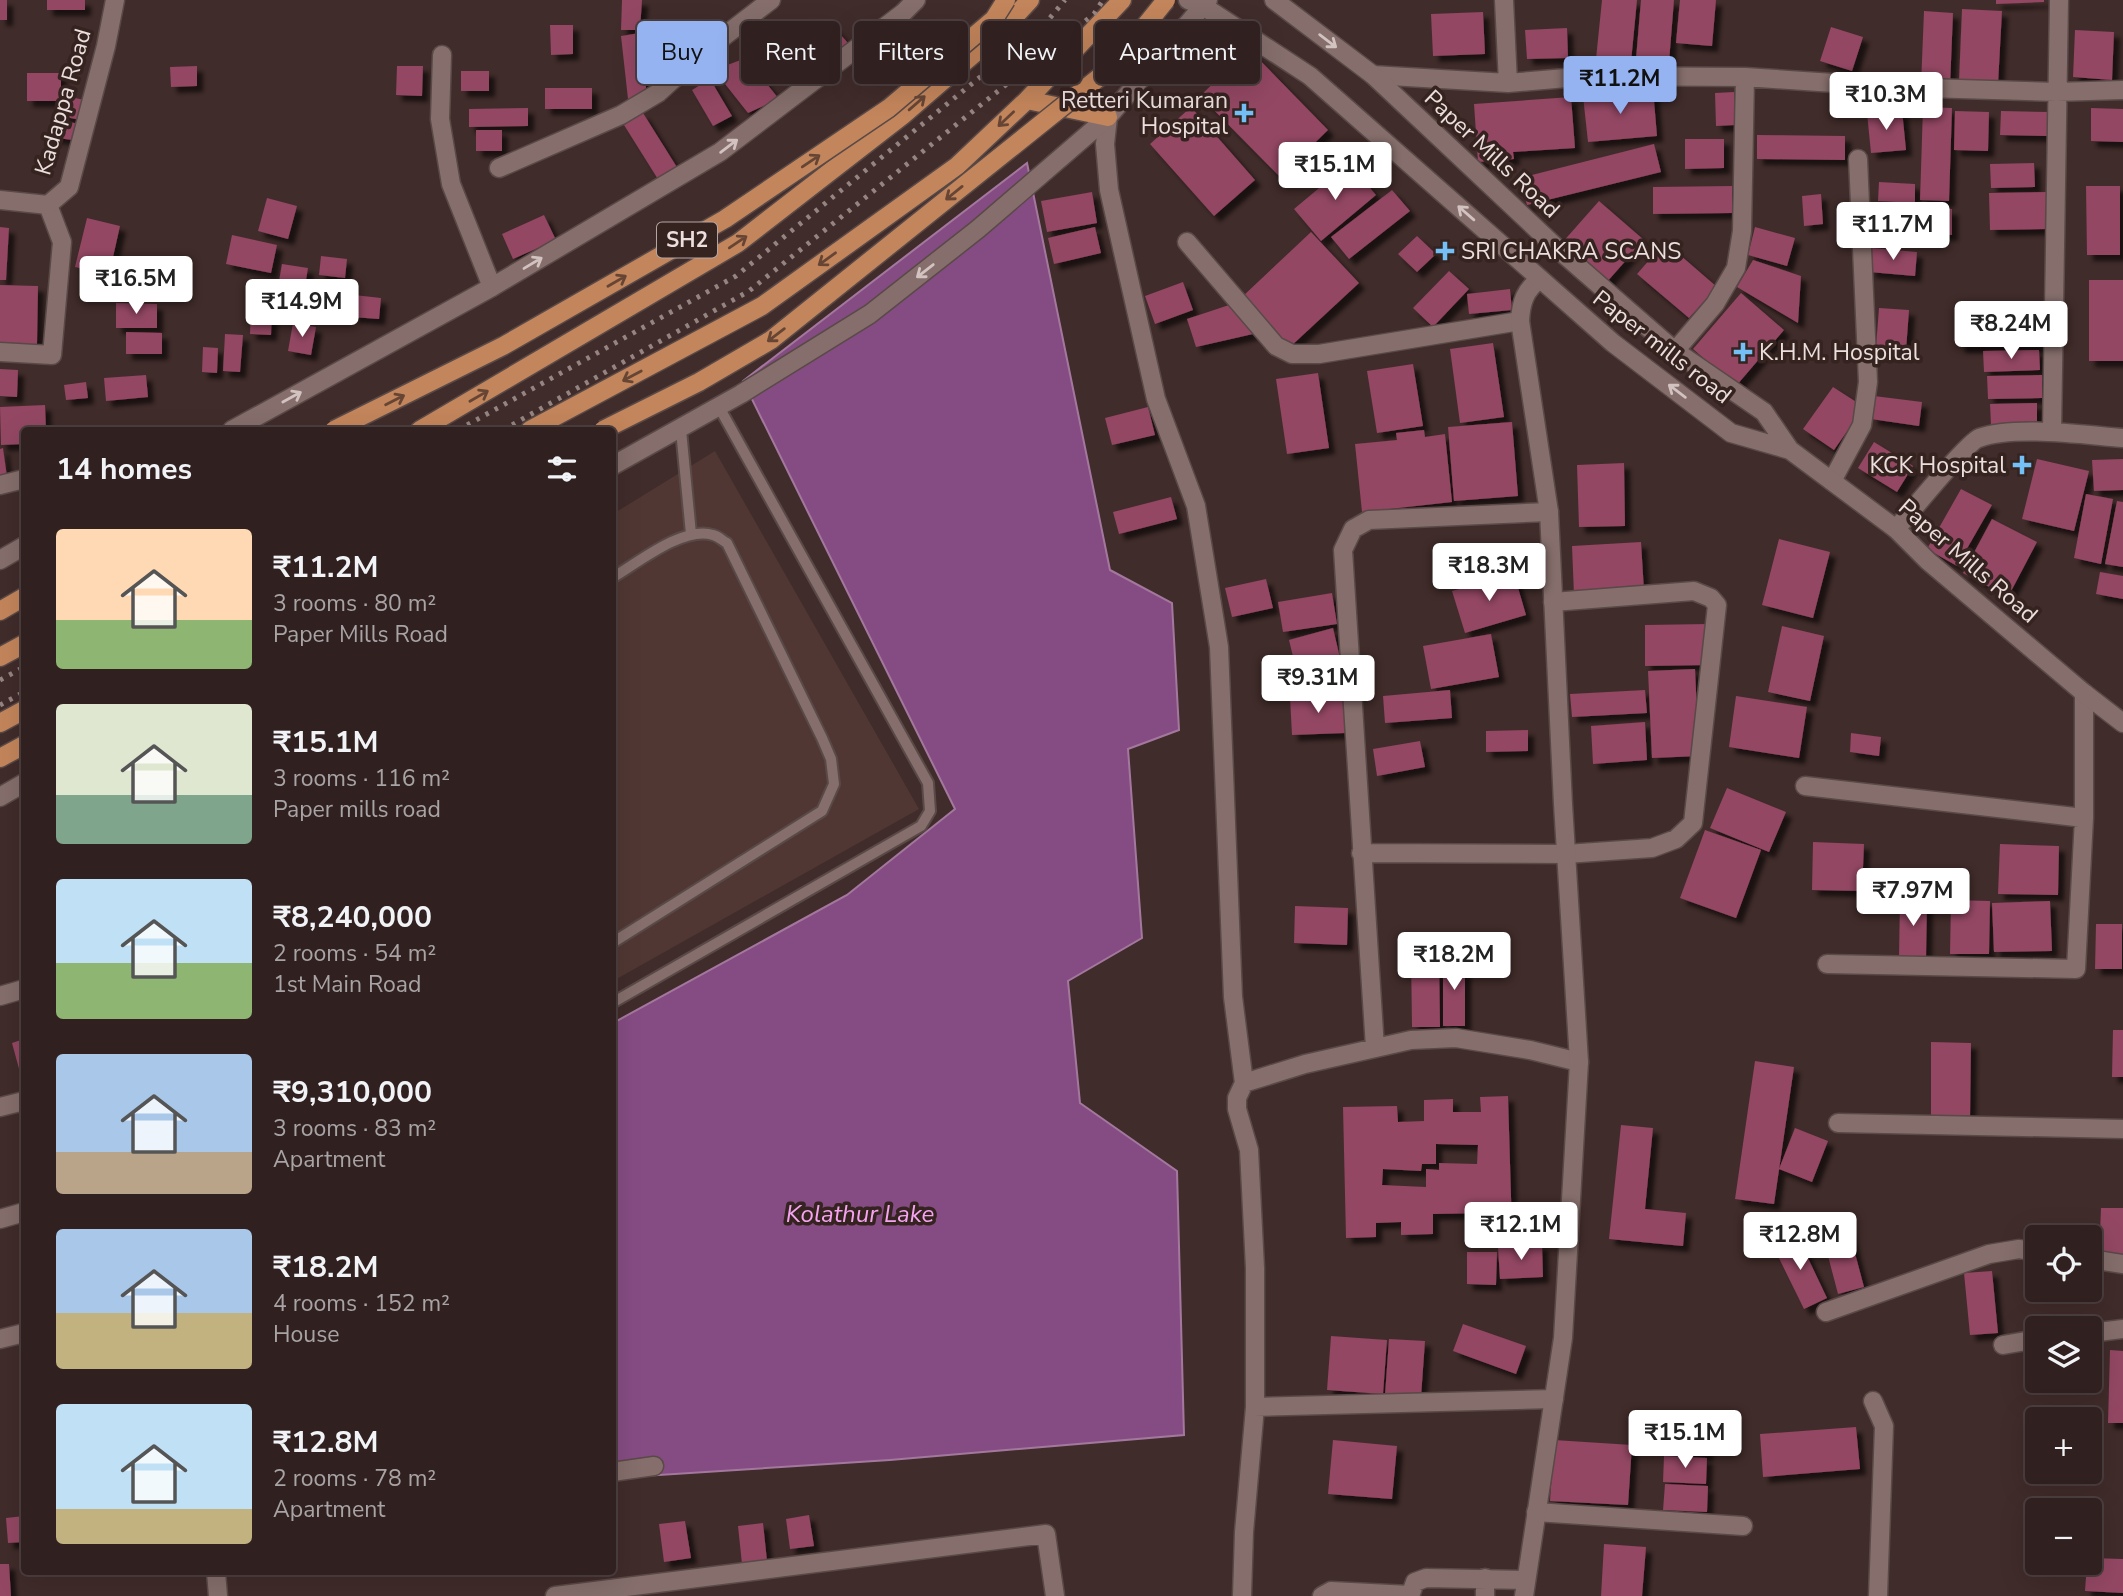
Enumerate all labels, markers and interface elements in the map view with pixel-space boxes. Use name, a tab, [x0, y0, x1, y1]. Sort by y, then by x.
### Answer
chip: Buy	[637, 21, 727, 84]
chip: Rent	[741, 21, 840, 84]
chip: Filters	[854, 21, 968, 84]
chip: New	[982, 21, 1081, 84]
chip: Apartment	[1095, 21, 1260, 84]
street label: Kadappa Road	[27, 25, 99, 179]
one-way arrow	[1319, 34, 1337, 49]
pin: ₹11.2M	[1563, 57, 1677, 116]
text: ₹11.2M	[1580, 63, 1660, 94]
pin: ₹10.3M	[1829, 72, 1943, 132]
text: ₹10.3M	[1846, 79, 1926, 110]
street label: Paper Mills Road	[1417, 83, 1567, 225]
place label: Retteri Kumaran Hospital	[1061, 85, 1228, 142]
one-way arrow	[908, 95, 926, 111]
marker: Retteri Kumaran Hospital	[1234, 103, 1254, 123]
one-way arrow	[998, 111, 1015, 128]
one-way arrow	[719, 139, 738, 153]
pin: ₹15.1M	[1278, 142, 1392, 202]
text: ₹15.1M	[1295, 149, 1375, 180]
one-way arrow	[800, 154, 820, 168]
one-way arrow	[945, 186, 963, 201]
pin: ₹11.7M	[1836, 202, 1950, 262]
one-way arrow	[1457, 205, 1475, 221]
text: ₹11.7M	[1853, 209, 1933, 240]
road number: SH2	[657, 222, 717, 258]
one-way arrow	[727, 235, 747, 249]
place label: SRI CHAKRA SCANS	[1461, 236, 1681, 267]
marker: SRI CHAKRA SCANS	[1435, 241, 1455, 261]
one-way arrow	[818, 252, 837, 266]
one-way arrow	[523, 255, 543, 269]
pin: ₹16.5M	[79, 256, 193, 316]
text: ₹16.5M	[96, 263, 176, 294]
one-way arrow	[916, 263, 934, 278]
one-way arrow	[607, 273, 627, 287]
pin: ₹14.9M	[245, 280, 359, 339]
street label: Paper mills road	[1586, 283, 1738, 411]
text: ₹14.9M	[262, 286, 342, 317]
pin: ₹8.24M	[1954, 302, 2068, 361]
text: ₹8.24M	[1971, 308, 2051, 339]
one-way arrow	[767, 328, 786, 343]
place label: K.H.M. Hospital	[1759, 337, 1920, 368]
marker: K.H.M. Hospital	[1733, 342, 1753, 362]
one-way arrow	[623, 369, 643, 383]
one-way arrow	[1668, 384, 1687, 399]
one-way arrow	[468, 389, 488, 403]
one-way arrow	[281, 390, 302, 404]
one-way arrow	[384, 392, 405, 406]
text: 14 homes	[56, 449, 192, 490]
icon: filters	[543, 450, 581, 488]
place label: KCK Hospital	[1869, 450, 2006, 481]
marker: KCK Hospital	[2012, 455, 2032, 475]
street label: Paper Mills Road	[1892, 492, 2044, 630]
pin: ₹18.3M	[1432, 544, 1546, 603]
text: ₹11.2M	[273, 547, 378, 588]
text: ₹18.3M	[1449, 550, 1529, 581]
icon: home	[112, 557, 196, 641]
text: 3 rooms · 80 m²	[273, 588, 436, 619]
text: Paper Mills Road	[273, 619, 448, 650]
pin: ₹9.31M	[1261, 656, 1375, 715]
text: ₹9.31M	[1278, 662, 1358, 693]
text: ₹15.1M	[273, 722, 378, 763]
icon: home	[112, 732, 196, 816]
text: 3 rooms · 116 m²	[273, 763, 450, 794]
text: Paper mills road	[273, 794, 441, 825]
pin: ₹7.97M	[1856, 869, 1970, 928]
text: ₹7.97M	[1873, 875, 1953, 906]
text: ₹8,240,000	[273, 897, 432, 938]
icon: home	[112, 907, 196, 991]
pin: ₹18.2M	[1397, 932, 1511, 992]
text: 2 rooms · 54 m²	[273, 938, 436, 969]
text: ₹18.2M	[1414, 939, 1494, 970]
text: 1st Main Road	[273, 969, 421, 1000]
text: ₹9,310,000	[273, 1072, 432, 1113]
icon: home	[112, 1082, 196, 1166]
text: 3 rooms · 83 m²	[273, 1113, 436, 1144]
text: Apartment	[273, 1144, 385, 1175]
water label: Kolathur Lake	[786, 1198, 934, 1230]
pin: ₹12.1M	[1464, 1202, 1578, 1262]
text: ₹12.1M	[1481, 1209, 1561, 1240]
pin: ₹12.8M	[1743, 1212, 1857, 1272]
text: ₹12.8M	[1760, 1219, 1840, 1250]
map controls	[2025, 1225, 2102, 1575]
button: locate	[2025, 1225, 2102, 1302]
text: ₹18.2M	[273, 1247, 378, 1288]
icon: home	[112, 1257, 196, 1341]
text: 4 rooms · 152 m²	[273, 1288, 450, 1319]
button: layers	[2025, 1316, 2102, 1393]
text: House	[273, 1319, 340, 1350]
button: +	[2025, 1407, 2102, 1484]
pin: ₹15.1M	[1628, 1410, 1742, 1470]
text: ₹15.1M	[1645, 1417, 1725, 1448]
text: ₹12.8M	[273, 1422, 378, 1463]
icon: home	[112, 1432, 196, 1516]
text: 2 rooms · 78 m²	[273, 1463, 436, 1494]
text: Apartment	[273, 1494, 385, 1525]
button: −	[2025, 1498, 2102, 1575]

